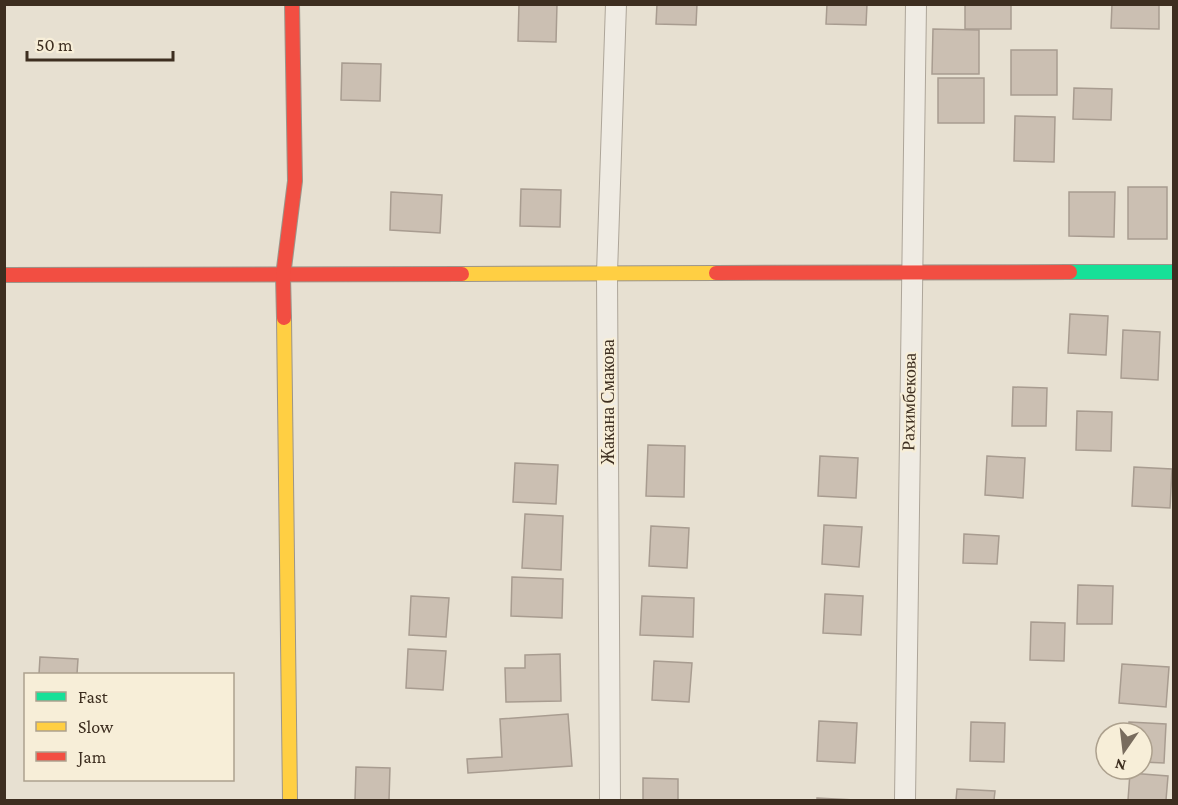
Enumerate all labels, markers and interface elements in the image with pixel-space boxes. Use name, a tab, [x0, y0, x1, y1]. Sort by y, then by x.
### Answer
scale bar	[27, 24, 172, 62]
text: 50 m	[36, 35, 73, 55]
street label: Жакана Смакова	[598, 339, 618, 465]
street label: Рахимбекова	[898, 353, 920, 451]
legend	[24, 673, 234, 781]
text: Fast	[78, 687, 109, 707]
text: Slow	[78, 717, 114, 737]
north arrow	[1094, 721, 1154, 781]
text: Jam	[76, 747, 107, 767]
text: N	[1113, 755, 1128, 775]

